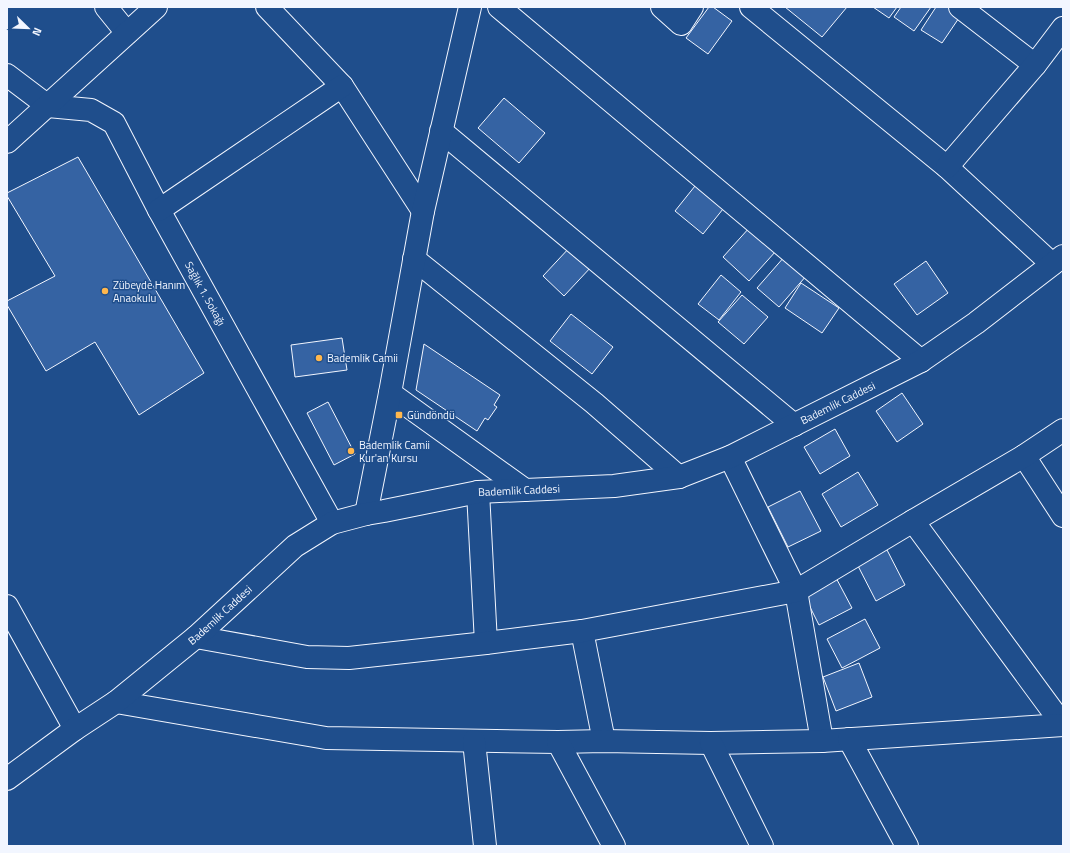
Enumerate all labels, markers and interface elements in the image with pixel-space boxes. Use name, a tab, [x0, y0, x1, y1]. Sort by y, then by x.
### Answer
north arrow	[8, 8, 48, 48]
text: N	[28, 25, 46, 39]
street label: Sağlık 1. Sokağı	[181, 258, 229, 329]
place label: Zübeyde Hanım Anaokulu	[113, 277, 185, 306]
marker: Zübeyde Hanım Anaokulu	[100, 286, 110, 296]
place label: Bademlik Camii	[327, 350, 398, 366]
marker: Bademlik Camii	[314, 353, 324, 363]
street label: Bademlik Caddesi	[798, 377, 878, 428]
place label: Gündöndü	[407, 407, 455, 423]
marker: Gündöndü	[394, 410, 404, 420]
place label: Bademlik Camii Kur'an Kursu	[359, 437, 430, 466]
marker: Bademlik Camii Kur'an Kursu	[346, 446, 356, 456]
street label: Bademlik Caddesi	[478, 480, 560, 500]
street label: Bademlik Caddesi	[184, 581, 255, 649]

